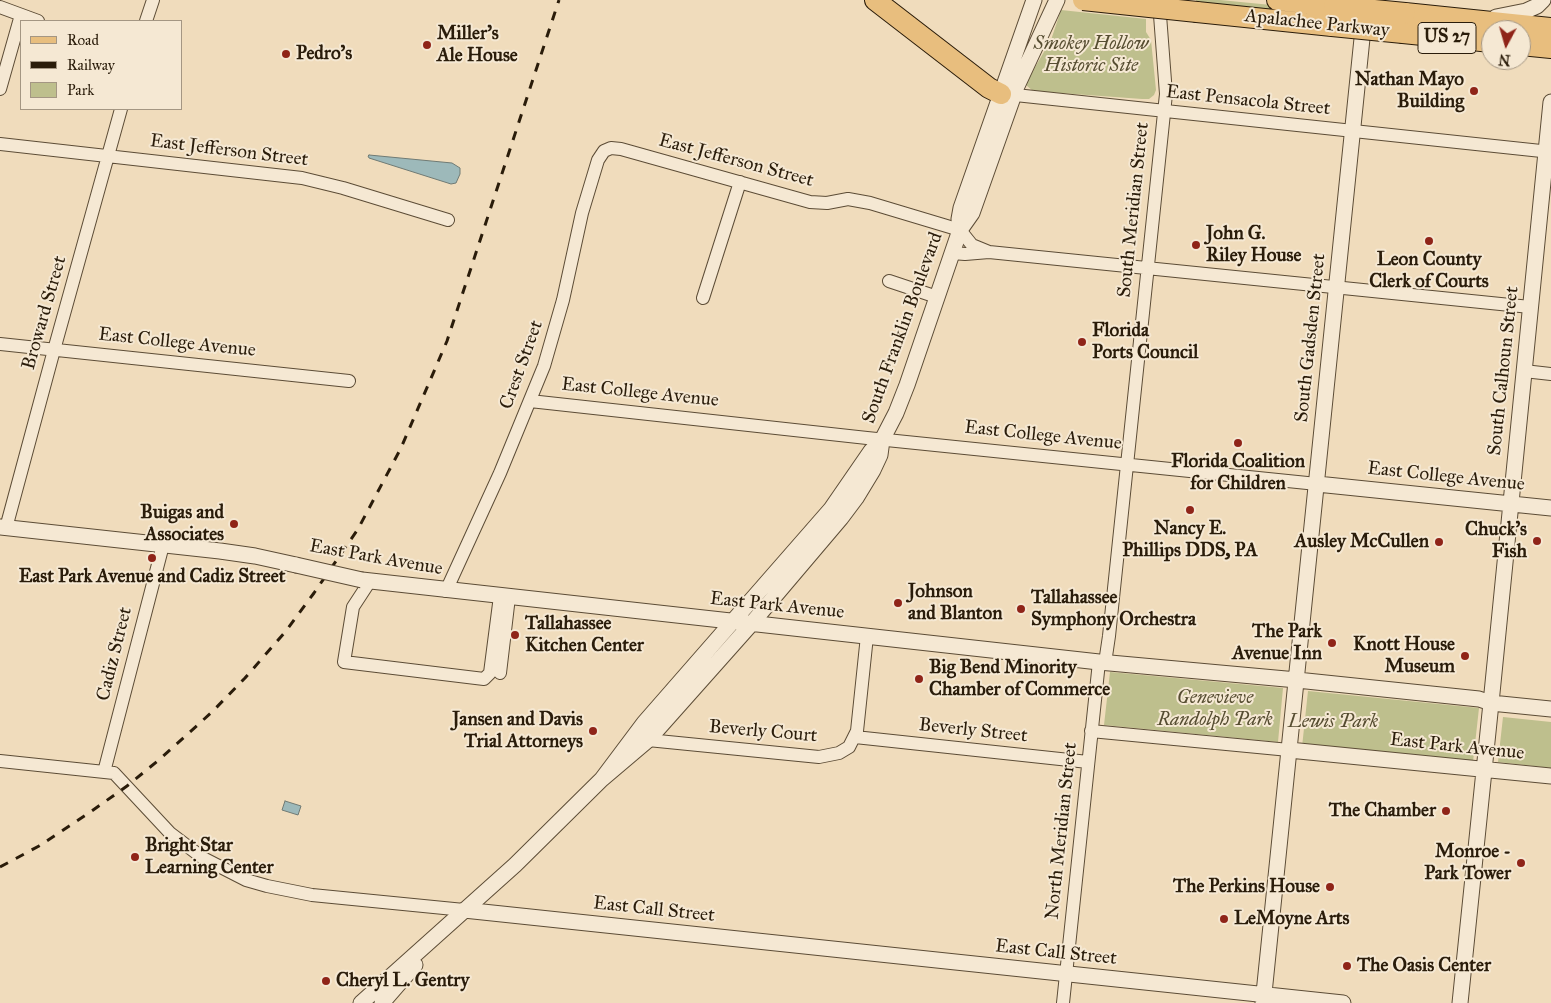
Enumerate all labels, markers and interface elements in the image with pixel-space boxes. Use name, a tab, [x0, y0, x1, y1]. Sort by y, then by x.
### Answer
street label: Apalachee Parkway	[1244, 5, 1390, 43]
legend	[20, 20, 182, 110]
north arrow	[1481, 20, 1531, 70]
road number: US 27	[1418, 22, 1476, 54]
place label: Miller's Ale House	[437, 23, 518, 67]
text: Road	[67, 31, 99, 49]
park label: Smokey Hollow Historic Site	[1033, 33, 1149, 77]
marker: Miller's Ale House	[421, 39, 433, 51]
place label: Pedro's	[296, 43, 352, 65]
marker: Pedro's	[280, 48, 292, 60]
text: N	[1498, 50, 1511, 68]
text: Railway	[67, 56, 115, 74]
place label: Nathan Mayo Building	[1355, 69, 1464, 113]
text: Park	[67, 81, 94, 99]
street label: East Pensacola Street	[1165, 81, 1331, 121]
marker: Nathan Mayo Building	[1468, 85, 1480, 97]
street label: South Meridian Street	[1113, 121, 1155, 299]
street label: East Jefferson Street	[656, 129, 816, 193]
street label: East Jefferson Street	[149, 130, 309, 172]
place label: John G. Riley House	[1206, 223, 1301, 267]
street label: South Franklin Boulevard	[858, 229, 948, 427]
marker: Leon County Clerk of Courts	[1423, 235, 1435, 247]
marker: John G. Riley House	[1190, 239, 1202, 251]
place label: Leon County Clerk of Courts	[1369, 249, 1489, 293]
street label: South Gadsden Street	[1291, 252, 1331, 424]
street label: Broward Street	[18, 253, 72, 373]
street label: South Calhoun Street	[1484, 285, 1524, 457]
street label: Crest Street	[495, 317, 549, 413]
place label: Florida Ports Council	[1092, 320, 1198, 364]
street label: East College Avenue	[97, 323, 257, 363]
marker: Florida Ports Council	[1076, 336, 1088, 348]
street label: East College Avenue	[560, 373, 720, 413]
street label: East College Avenue	[963, 416, 1123, 456]
marker: Florida Coalition for Children	[1232, 437, 1244, 449]
place label: Florida Coalition for Children	[1171, 451, 1305, 495]
street label: East College Avenue	[1366, 457, 1526, 497]
place label: Buigas and Associates	[140, 502, 224, 546]
marker: Nancy E. Phillips DDS, PA	[1184, 504, 1196, 516]
marker: Buigas and Associates	[228, 518, 240, 530]
place label: Nancy E. Phillips DDS, PA	[1122, 518, 1258, 562]
place label: Chuck's Fish	[1465, 519, 1527, 563]
place label: Ausley McCullen	[1295, 531, 1429, 553]
street label: East Park Avenue	[308, 535, 444, 581]
marker: Chuck's Fish	[1531, 535, 1543, 547]
marker: Ausley McCullen	[1433, 536, 1445, 548]
marker: East Park Avenue and Cadiz Street	[146, 552, 158, 564]
place label: East Park Avenue and Cadiz Street	[19, 566, 285, 588]
place label: Johnson and Blanton	[908, 581, 1003, 625]
place label: Tallahassee Symphony Orchestra	[1031, 587, 1196, 631]
street label: East Park Avenue	[709, 588, 845, 624]
marker: Johnson and Blanton	[892, 597, 904, 609]
marker: Tallahassee Symphony Orchestra	[1015, 603, 1027, 615]
street label: Cadiz Street	[92, 605, 138, 703]
place label: Tallahassee Kitchen Center	[525, 613, 644, 657]
place label: The Park Avenue Inn	[1232, 621, 1322, 665]
marker: Tallahassee Kitchen Center	[509, 629, 521, 641]
place label: Knott House Museum	[1353, 634, 1455, 678]
marker: The Park Avenue Inn	[1326, 637, 1338, 649]
marker: Knott House Museum	[1459, 650, 1471, 662]
place label: Big Bend Minority Chamber of Commerce	[929, 657, 1110, 701]
marker: Big Bend Minority Chamber of Commerce	[913, 673, 925, 685]
park label: Genevieve Randolph Park	[1157, 687, 1273, 731]
place label: Jansen and Davis Trial Attorneys	[452, 709, 583, 753]
park label: Lewis Park	[1288, 711, 1378, 733]
street label: Beverly Street	[917, 714, 1029, 748]
street label: Beverly Court	[708, 716, 818, 748]
marker: Jansen and Davis Trial Attorneys	[587, 725, 599, 737]
street label: East Park Avenue	[1389, 729, 1525, 765]
street label: North Meridian Street	[1041, 741, 1083, 921]
place label: The Chamber	[1329, 800, 1436, 822]
marker: The Chamber	[1440, 805, 1452, 817]
place label: Bright Star Learning Center	[145, 835, 274, 879]
place label: Monroe - Park Tower	[1424, 841, 1511, 885]
marker: Bright Star Learning Center	[129, 851, 141, 863]
marker: Monroe - Park Tower	[1515, 857, 1527, 869]
place label: The Perkins House	[1173, 876, 1320, 898]
marker: The Perkins House	[1324, 881, 1336, 893]
street label: East Call Street	[592, 892, 716, 928]
place label: LeMoyne Arts	[1234, 908, 1350, 930]
marker: LeMoyne Arts	[1218, 913, 1230, 925]
street label: East Call Street	[994, 935, 1118, 971]
place label: The Oasis Center	[1357, 955, 1491, 977]
marker: The Oasis Center	[1341, 960, 1353, 972]
place label: Cheryl L. Gentry	[336, 970, 469, 992]
marker: Cheryl L. Gentry	[320, 975, 332, 987]

